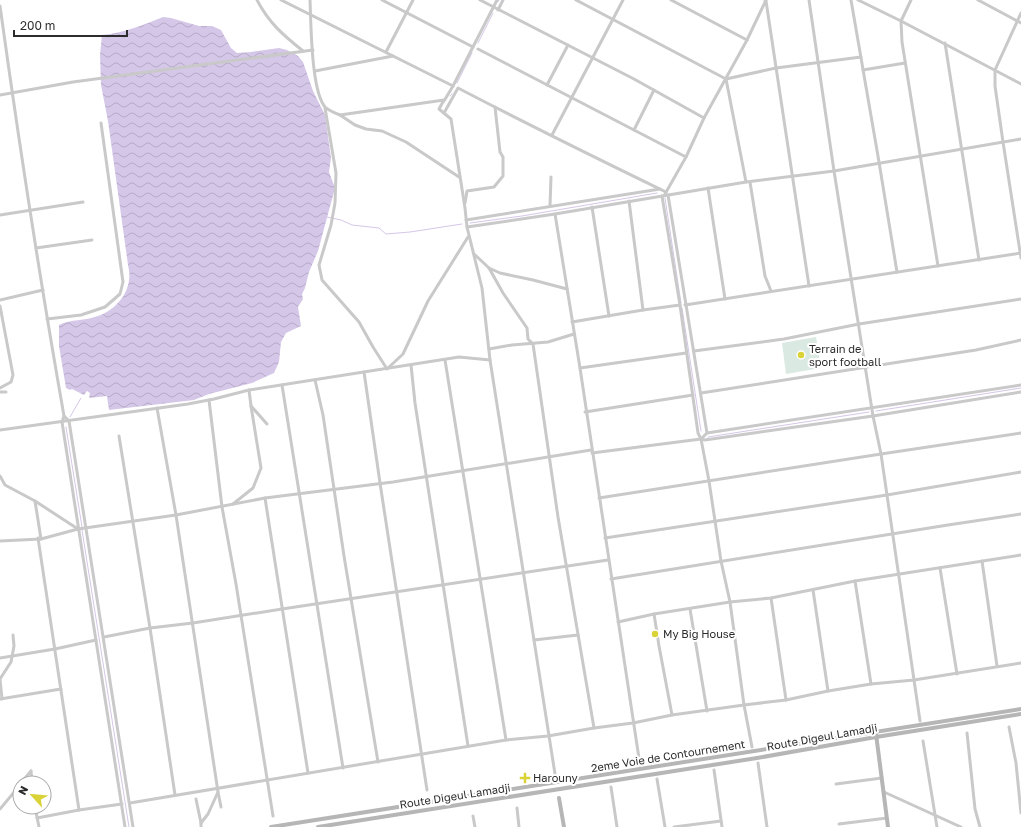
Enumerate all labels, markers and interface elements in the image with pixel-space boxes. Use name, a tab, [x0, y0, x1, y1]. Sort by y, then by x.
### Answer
scale bar	[14, 12, 127, 38]
text: 200 m	[20, 18, 55, 33]
place label: Terrain de sport football	[809, 342, 882, 368]
marker: Terrain de sport football	[796, 350, 806, 360]
place label: My Big House	[663, 627, 735, 640]
marker: My Big House	[650, 629, 660, 639]
street label: Route Digeul Lamadji	[766, 720, 878, 753]
street label: 2eme Voie de Contournement	[590, 737, 746, 774]
place label: Harouny	[533, 771, 578, 784]
marker: Harouny	[520, 773, 530, 783]
north arrow	[12, 775, 52, 815]
street label: Route Digeul Lamadji	[399, 780, 511, 811]
text: N	[15, 784, 30, 797]

